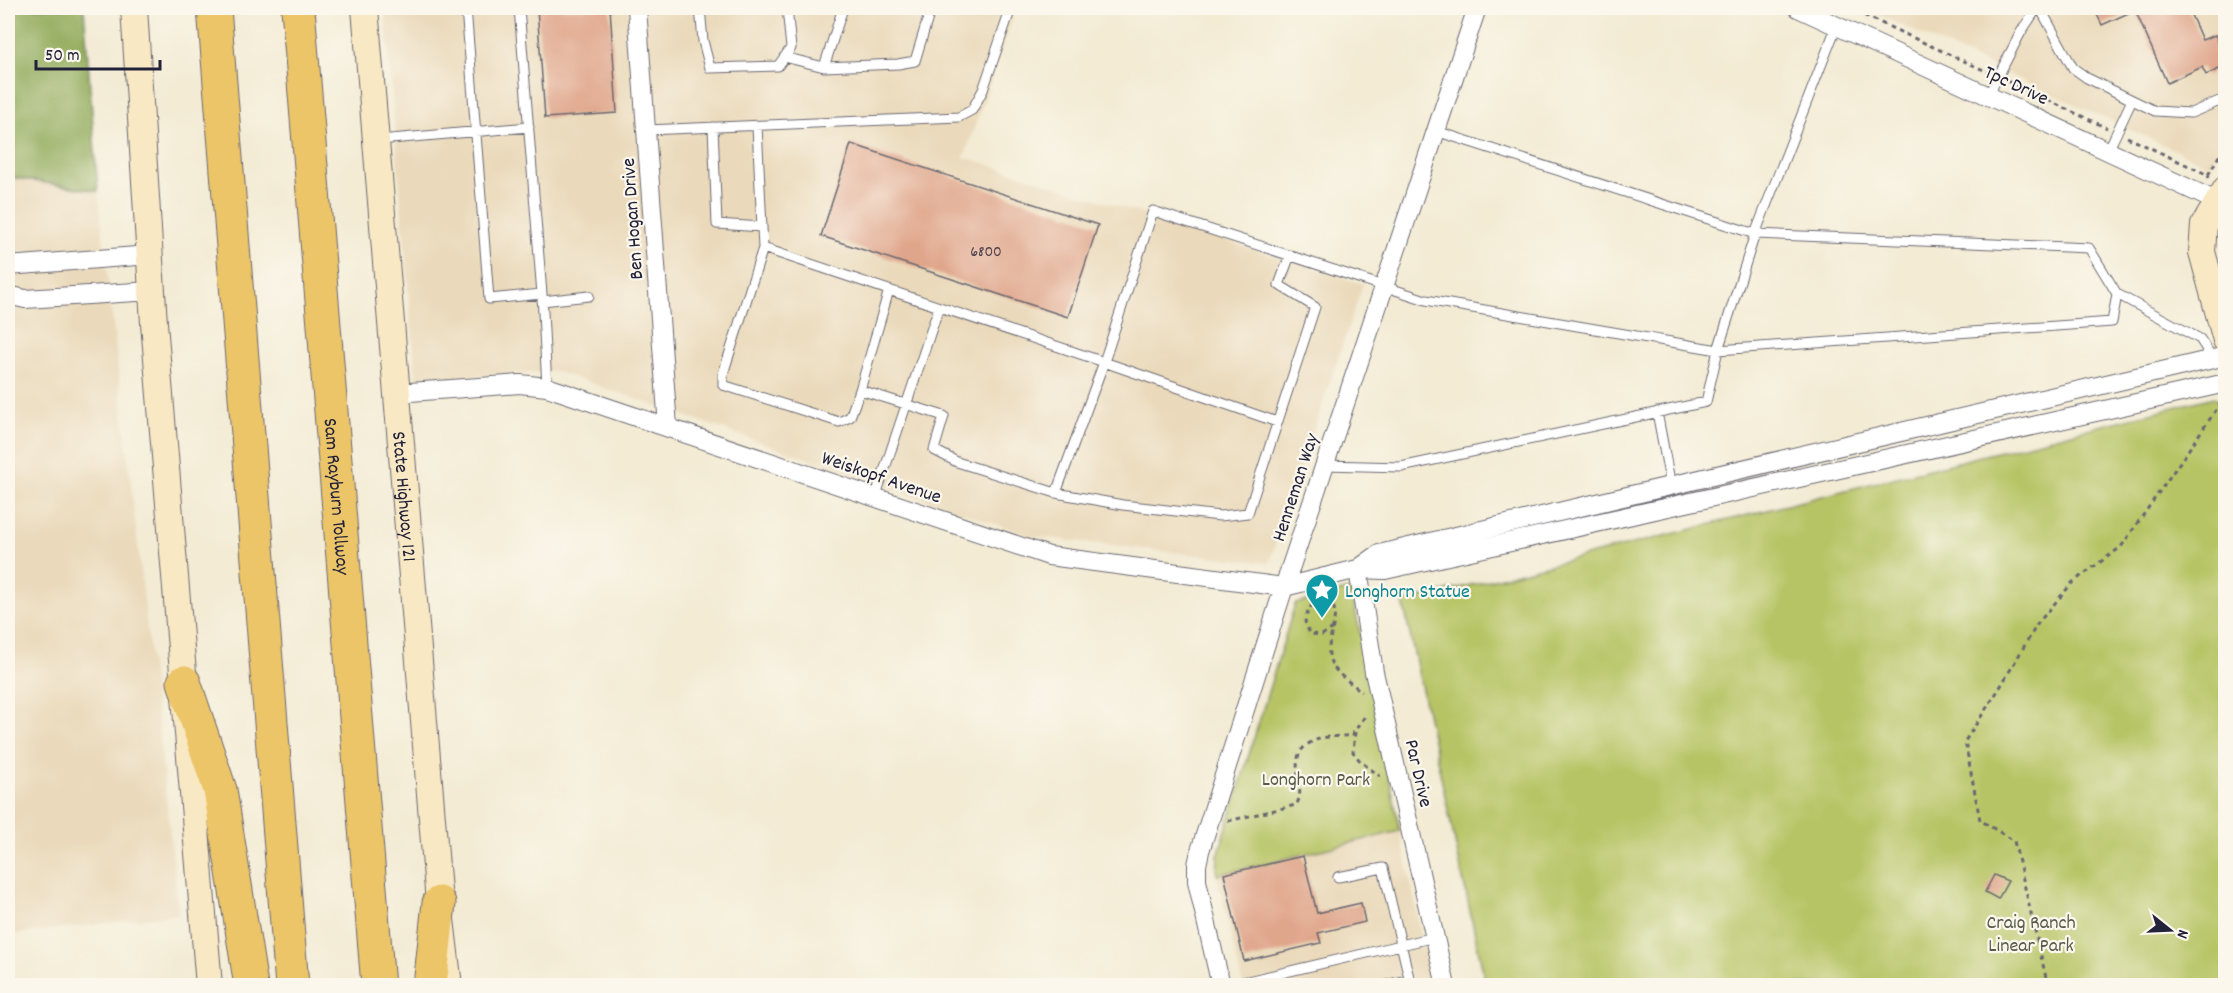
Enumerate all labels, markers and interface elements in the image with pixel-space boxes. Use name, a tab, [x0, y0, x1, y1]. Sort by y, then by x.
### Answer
scale bar	[36, 33, 160, 71]
text: 50 m	[45, 44, 80, 69]
street label: Tpc Drive	[1979, 60, 2053, 114]
street label: Ben Hogan Drive	[616, 157, 652, 280]
house number: 6800	[970, 241, 1002, 264]
street label: Sam Rayburn Tollway	[315, 417, 355, 577]
street label: Henneman Way	[1266, 429, 1328, 546]
street label: State Highway 121	[383, 430, 422, 563]
street label: Weiskopf Avenue	[817, 445, 945, 512]
place icon: Longhorn Statue	[1304, 572, 1340, 619]
place label: Longhorn Statue	[1345, 579, 1470, 607]
street label: Par Drive	[1396, 737, 1439, 811]
park label: Longhorn Park	[1262, 767, 1370, 795]
north arrow	[2140, 900, 2200, 960]
park label: Craig Ranch Linear Park	[1986, 910, 2076, 961]
text: N	[2170, 927, 2194, 941]

